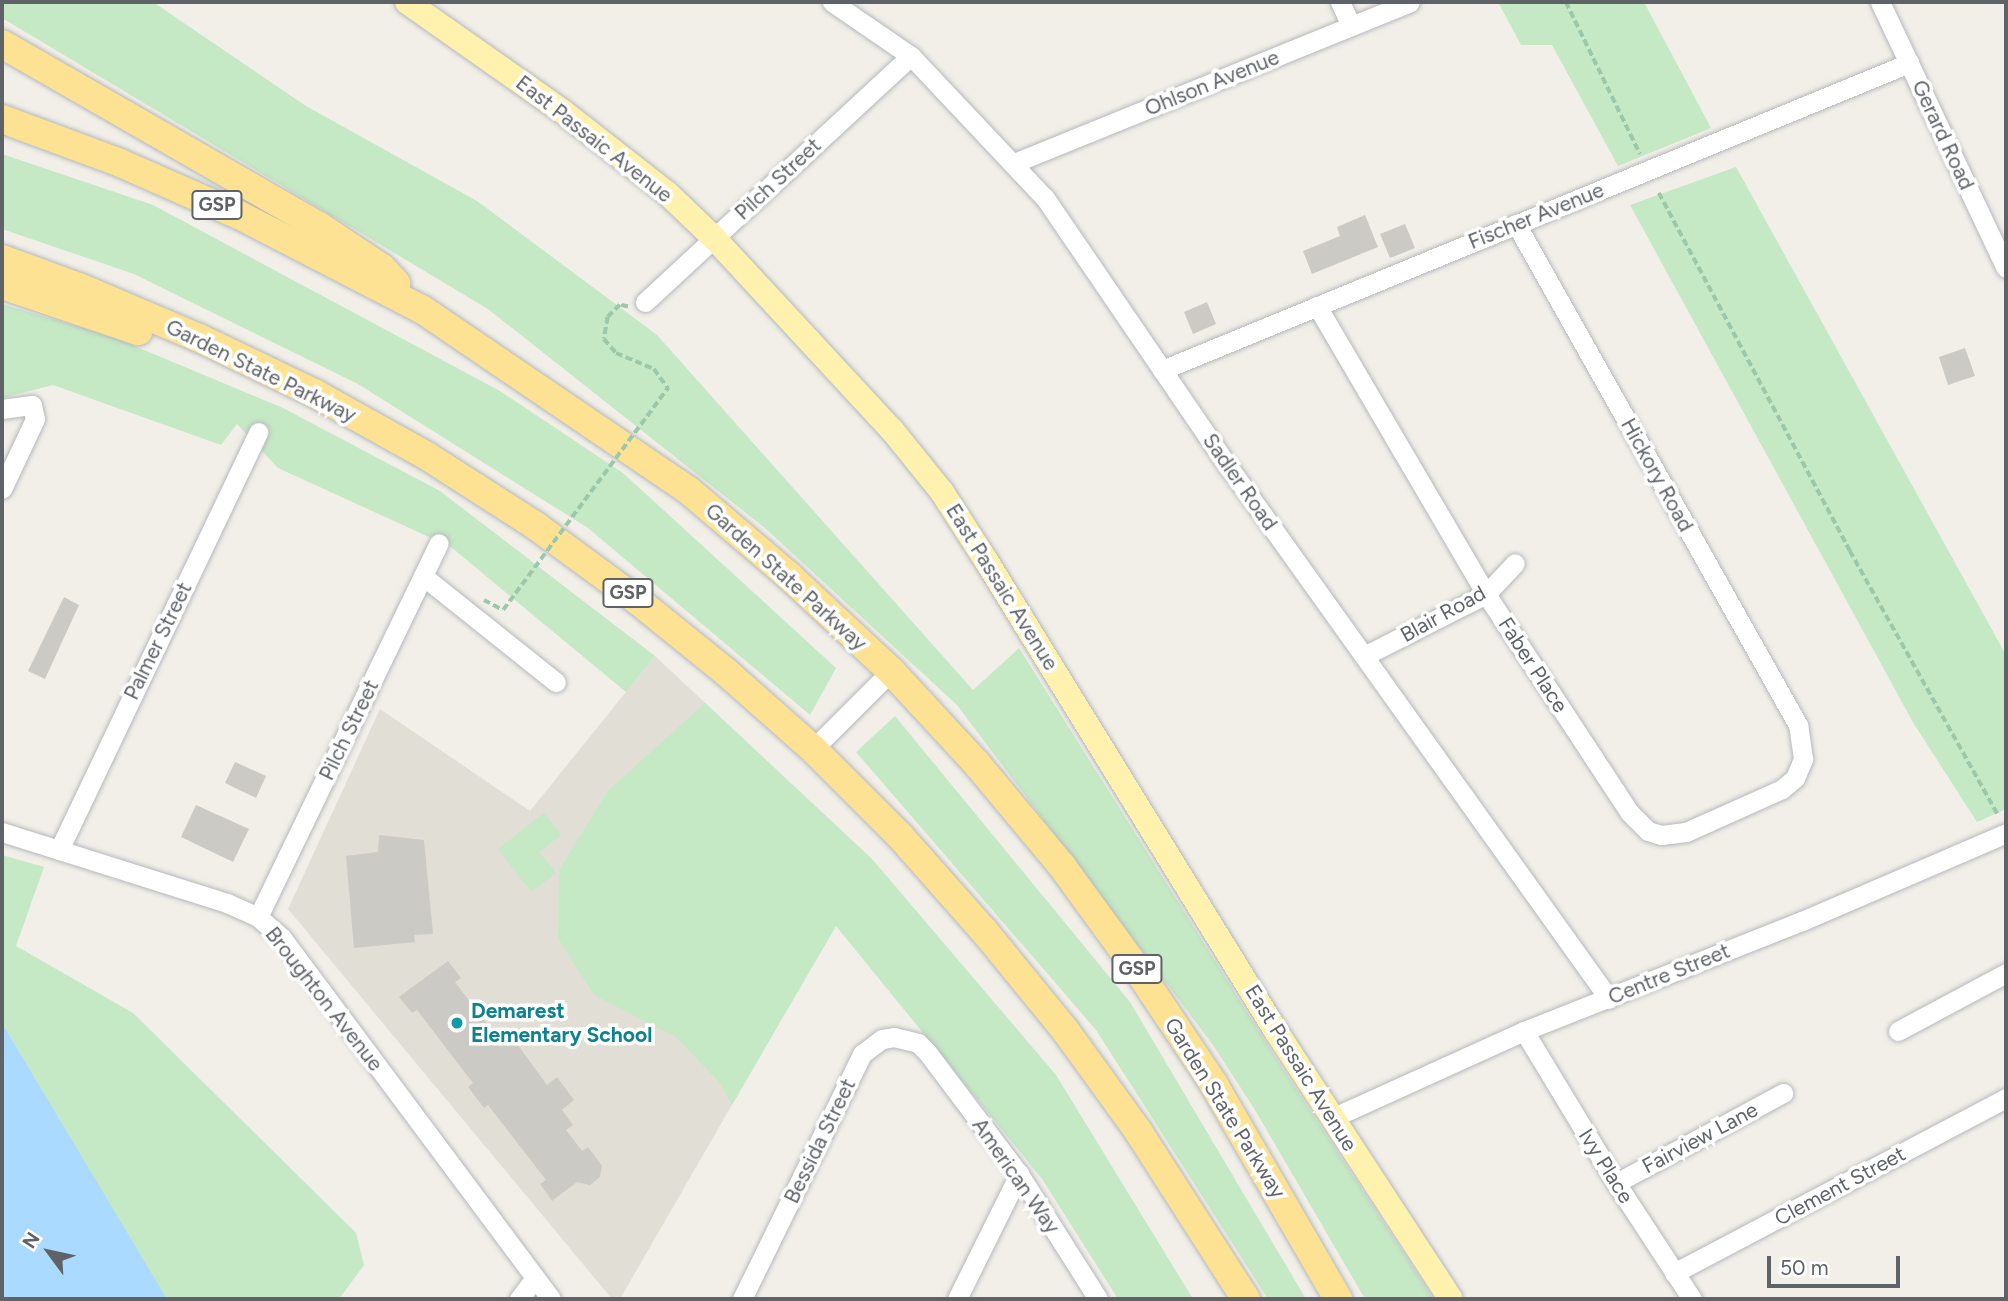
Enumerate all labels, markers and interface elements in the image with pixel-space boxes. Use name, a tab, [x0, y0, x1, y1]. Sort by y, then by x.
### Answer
street label: Ohlson Avenue	[1141, 45, 1283, 121]
street label: East Passaic Avenue	[511, 70, 677, 208]
street label: Gerard Road	[1907, 76, 1979, 194]
street label: Pilch Street	[730, 133, 826, 225]
street label: Fischer Avenue	[1465, 177, 1607, 255]
road number: GSP	[191, 190, 243, 220]
street label: Garden State Parkway	[162, 314, 360, 428]
street label: Hickory Road	[1615, 414, 1699, 536]
street label: Sadler Road	[1197, 429, 1283, 535]
street label: Garden State Parkway	[700, 498, 872, 656]
street label: East Passaic Avenue	[941, 499, 1063, 675]
street label: Palmer Street	[119, 578, 197, 704]
road number: GSP	[602, 578, 654, 608]
street label: Blair Road	[1396, 580, 1490, 648]
street label: Faber Place	[1493, 613, 1573, 717]
street label: Pilch Street	[314, 676, 384, 784]
street label: Broughton Avenue	[260, 922, 388, 1076]
street label: Centre Street	[1605, 938, 1733, 1010]
road number: GSP	[1111, 953, 1163, 984]
street label: East Passaic Avenue	[1240, 980, 1362, 1156]
place label: Demarest Elementary School	[471, 998, 652, 1048]
street label: Garden State Parkway	[1159, 1013, 1291, 1203]
marker: Demarest Elementary School	[449, 1015, 465, 1031]
street label: Bessida Street	[779, 1074, 861, 1208]
street label: Fairview Lane	[1638, 1097, 1762, 1179]
street label: American Way	[967, 1113, 1065, 1239]
street label: Ivy Place	[1573, 1124, 1639, 1208]
street label: Clement Street	[1770, 1141, 1910, 1231]
north arrow	[14, 1217, 84, 1287]
text: N	[17, 1228, 45, 1253]
scale bar	[1770, 1242, 1903, 1286]
text: 50 m	[1780, 1255, 1829, 1280]

